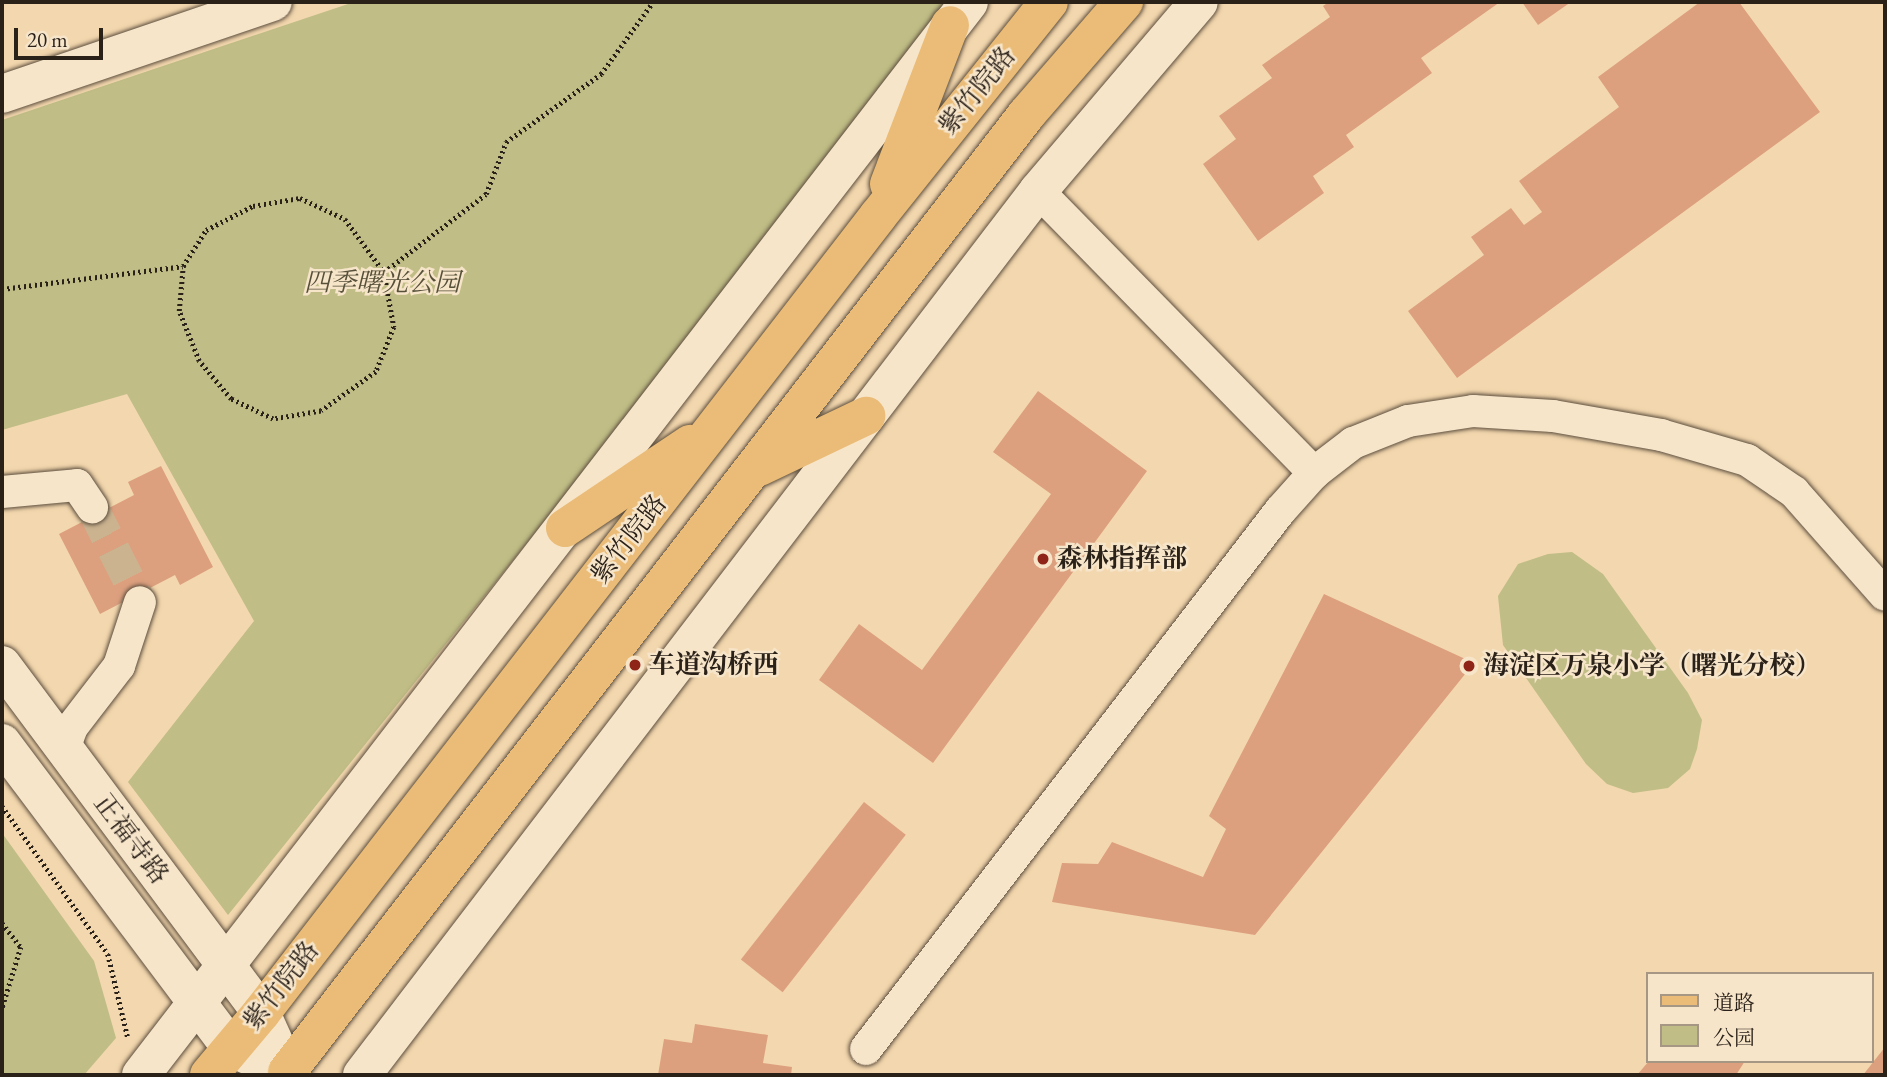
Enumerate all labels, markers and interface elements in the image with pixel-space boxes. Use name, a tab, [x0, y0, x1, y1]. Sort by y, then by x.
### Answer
scale bar	[18, 14, 107, 58]
text: 20 m	[27, 26, 68, 53]
street label: 紫竹院路	[932, 41, 1022, 141]
park label: 四季曙光公园	[304, 267, 460, 299]
street label: 紫竹院路	[585, 488, 673, 590]
place label: 森林指挥部	[1057, 543, 1187, 575]
marker: 森林指挥部	[1035, 551, 1051, 567]
place label: 车道沟桥西	[649, 649, 779, 681]
place label: 海淀区万泉小学（曙光分校）	[1483, 650, 1821, 682]
marker: 车道沟桥西	[627, 657, 643, 673]
marker: 海淀区万泉小学（曙光分校）	[1461, 658, 1477, 674]
street label: 正福寺路	[87, 788, 175, 890]
street label: 紫竹院路	[237, 935, 325, 1037]
legend	[1646, 972, 1873, 1063]
text: 道路	[1713, 989, 1755, 1016]
text: 公园	[1713, 1024, 1755, 1051]

